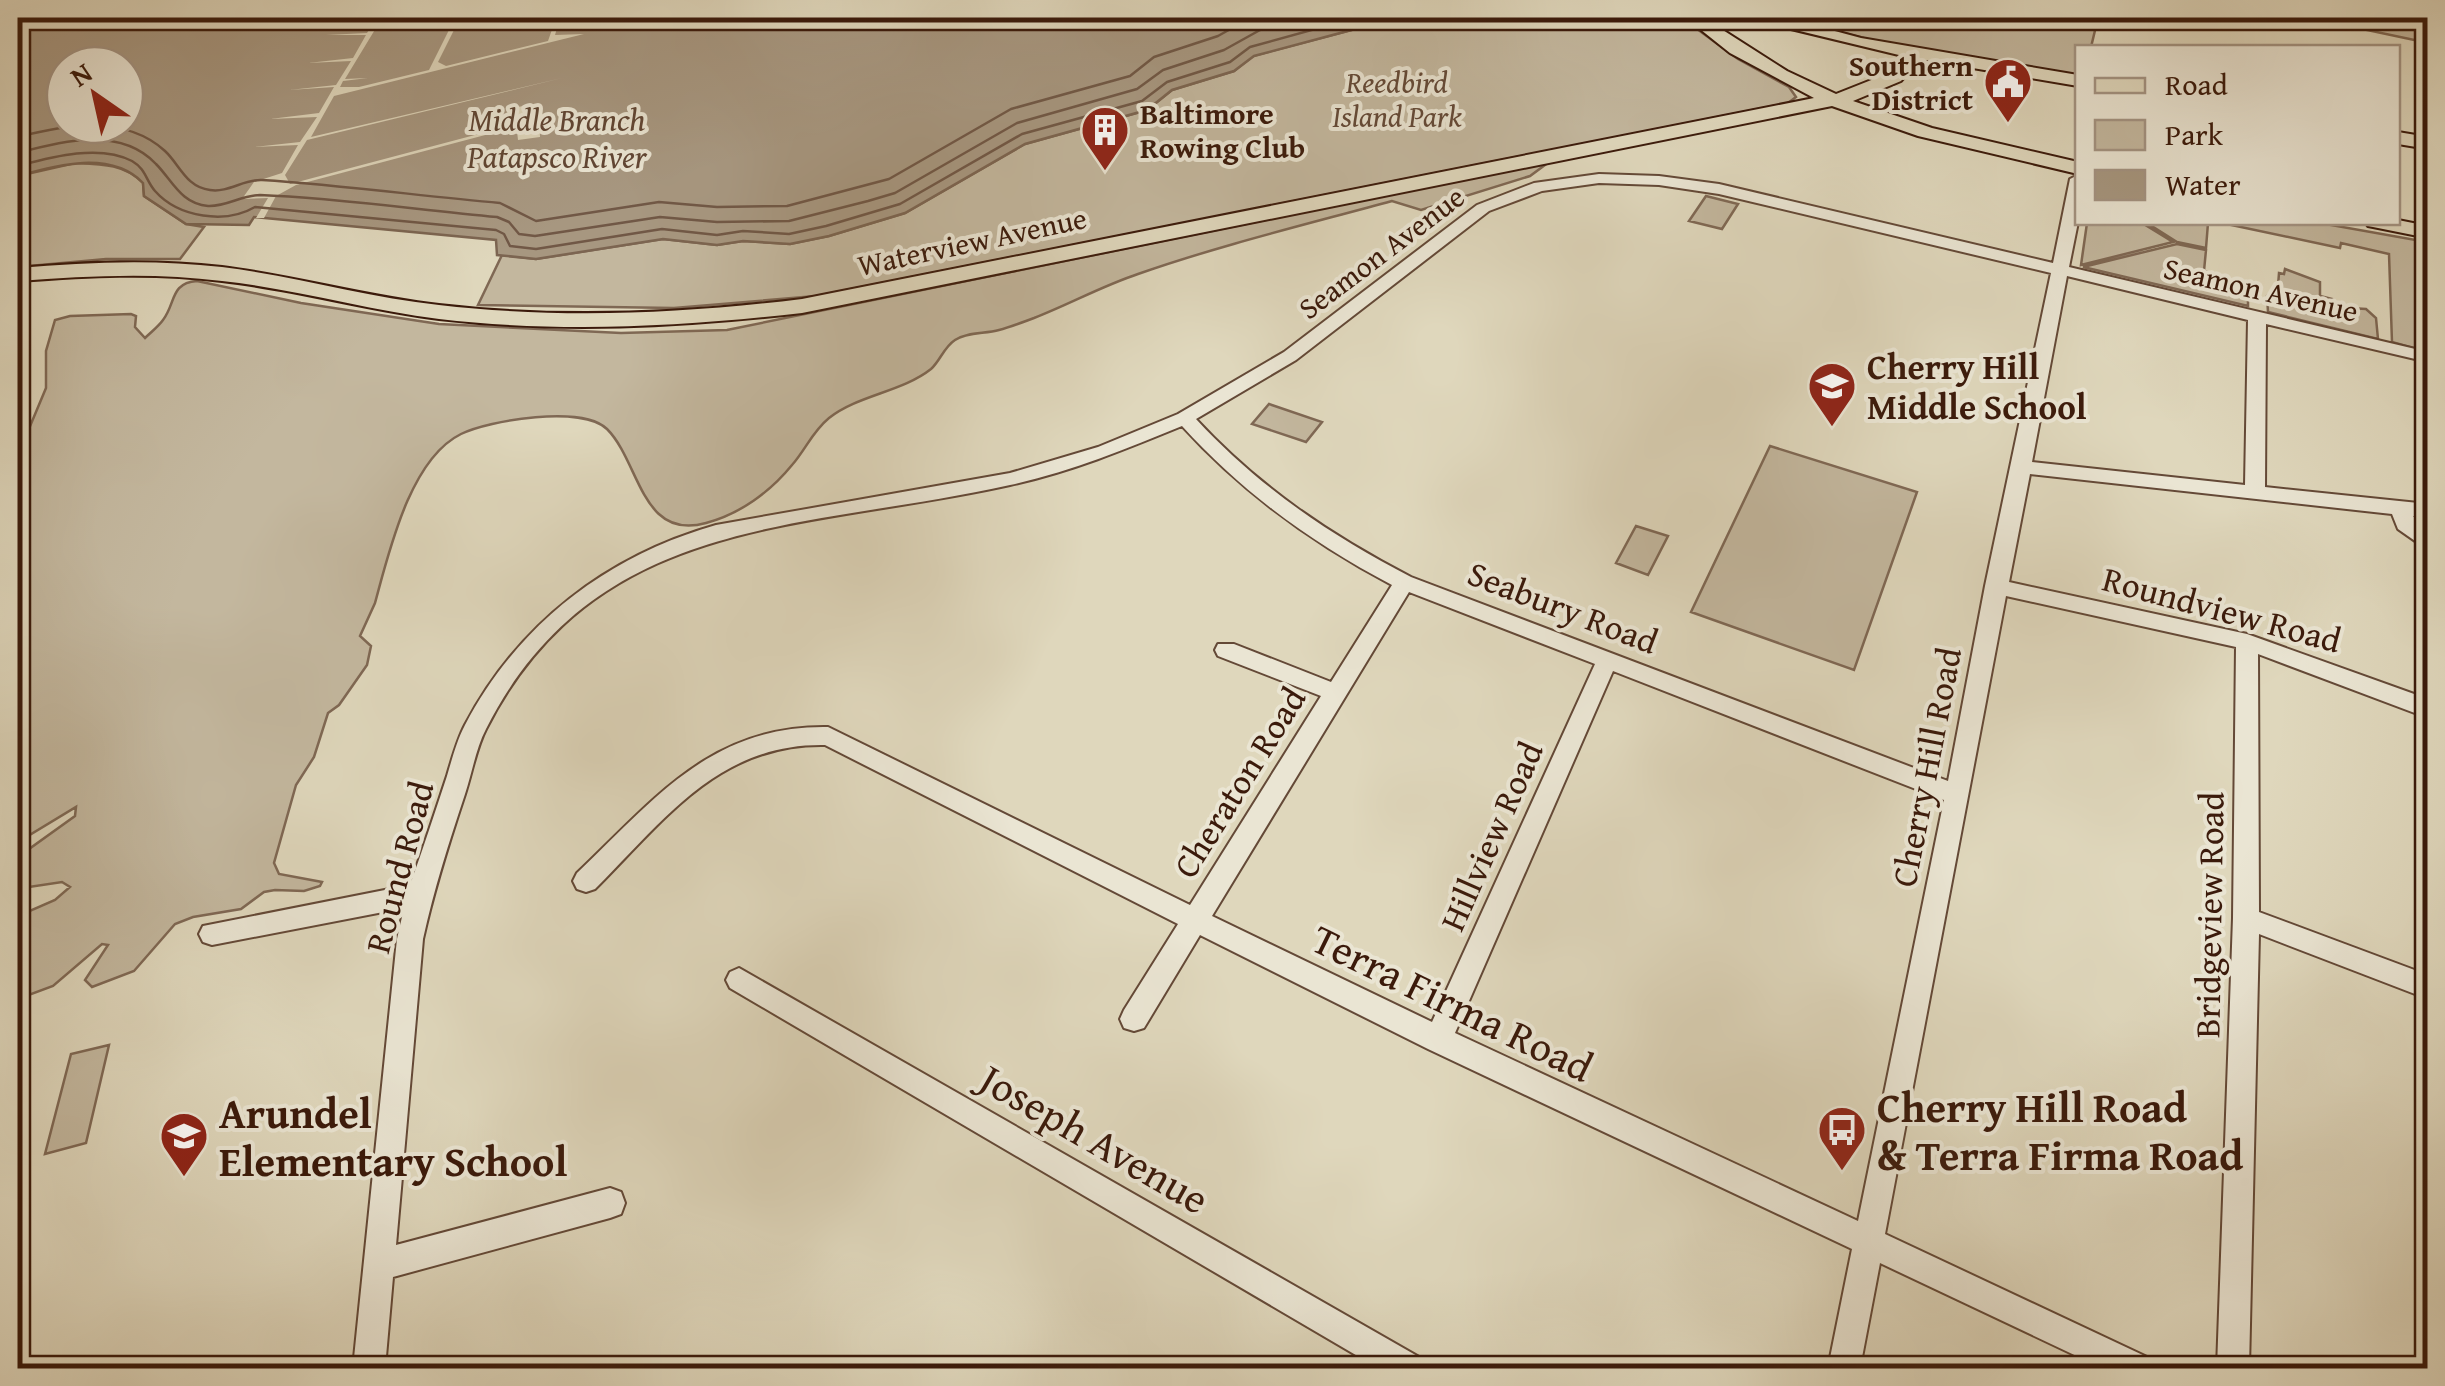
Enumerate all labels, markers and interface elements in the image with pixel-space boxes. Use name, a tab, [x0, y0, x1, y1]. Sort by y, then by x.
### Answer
place label: Southern District	[1849, 43, 1974, 121]
north arrow	[45, 45, 145, 145]
legend	[2075, 45, 2400, 225]
text: N	[62, 51, 100, 96]
public building icon: Southern District	[1982, 56, 2034, 124]
park label: Reedbird Island Park	[1332, 60, 1462, 138]
text: Road	[2165, 62, 2228, 106]
place label: Baltimore Rowing Club	[1140, 91, 1305, 169]
water label: Middle Branch Patapsco River	[466, 96, 648, 180]
building icon: Baltimore Rowing Club	[1079, 104, 1131, 172]
text: Park	[2165, 112, 2224, 156]
text: Water	[2165, 162, 2241, 206]
street label: Seamon Avenue	[1289, 175, 1473, 329]
street label: Waterview Avenue	[853, 195, 1091, 287]
street label: Seamon Avenue	[2159, 245, 2363, 333]
place label: Cherry Hill Middle School	[1867, 341, 2087, 432]
school or university icon: Cherry Hill Middle School	[1806, 360, 1858, 428]
street label: Seabury Road	[1461, 547, 1666, 667]
street label: Roundview Road	[2097, 553, 2347, 665]
street label: Cherry Hill Road	[1878, 643, 1974, 891]
street label: Cheraton Road	[1160, 676, 1318, 887]
street label: Hillview Road	[1427, 733, 1556, 939]
street label: Round Road	[352, 775, 447, 959]
street label: Bridgeview Road	[2181, 791, 2237, 1038]
street label: Terra Firma Road	[1302, 908, 1604, 1097]
street label: Joseph Avenue	[965, 1045, 1221, 1228]
place label: Cherry Hill Road & Terra Firma Road	[1877, 1076, 2244, 1185]
place label: Arundel Elementary School	[219, 1082, 567, 1191]
bus stop icon: Cherry Hill Road & Terra Firma Road	[1816, 1104, 1868, 1172]
school or university icon: Arundel Elementary School	[158, 1110, 210, 1178]

